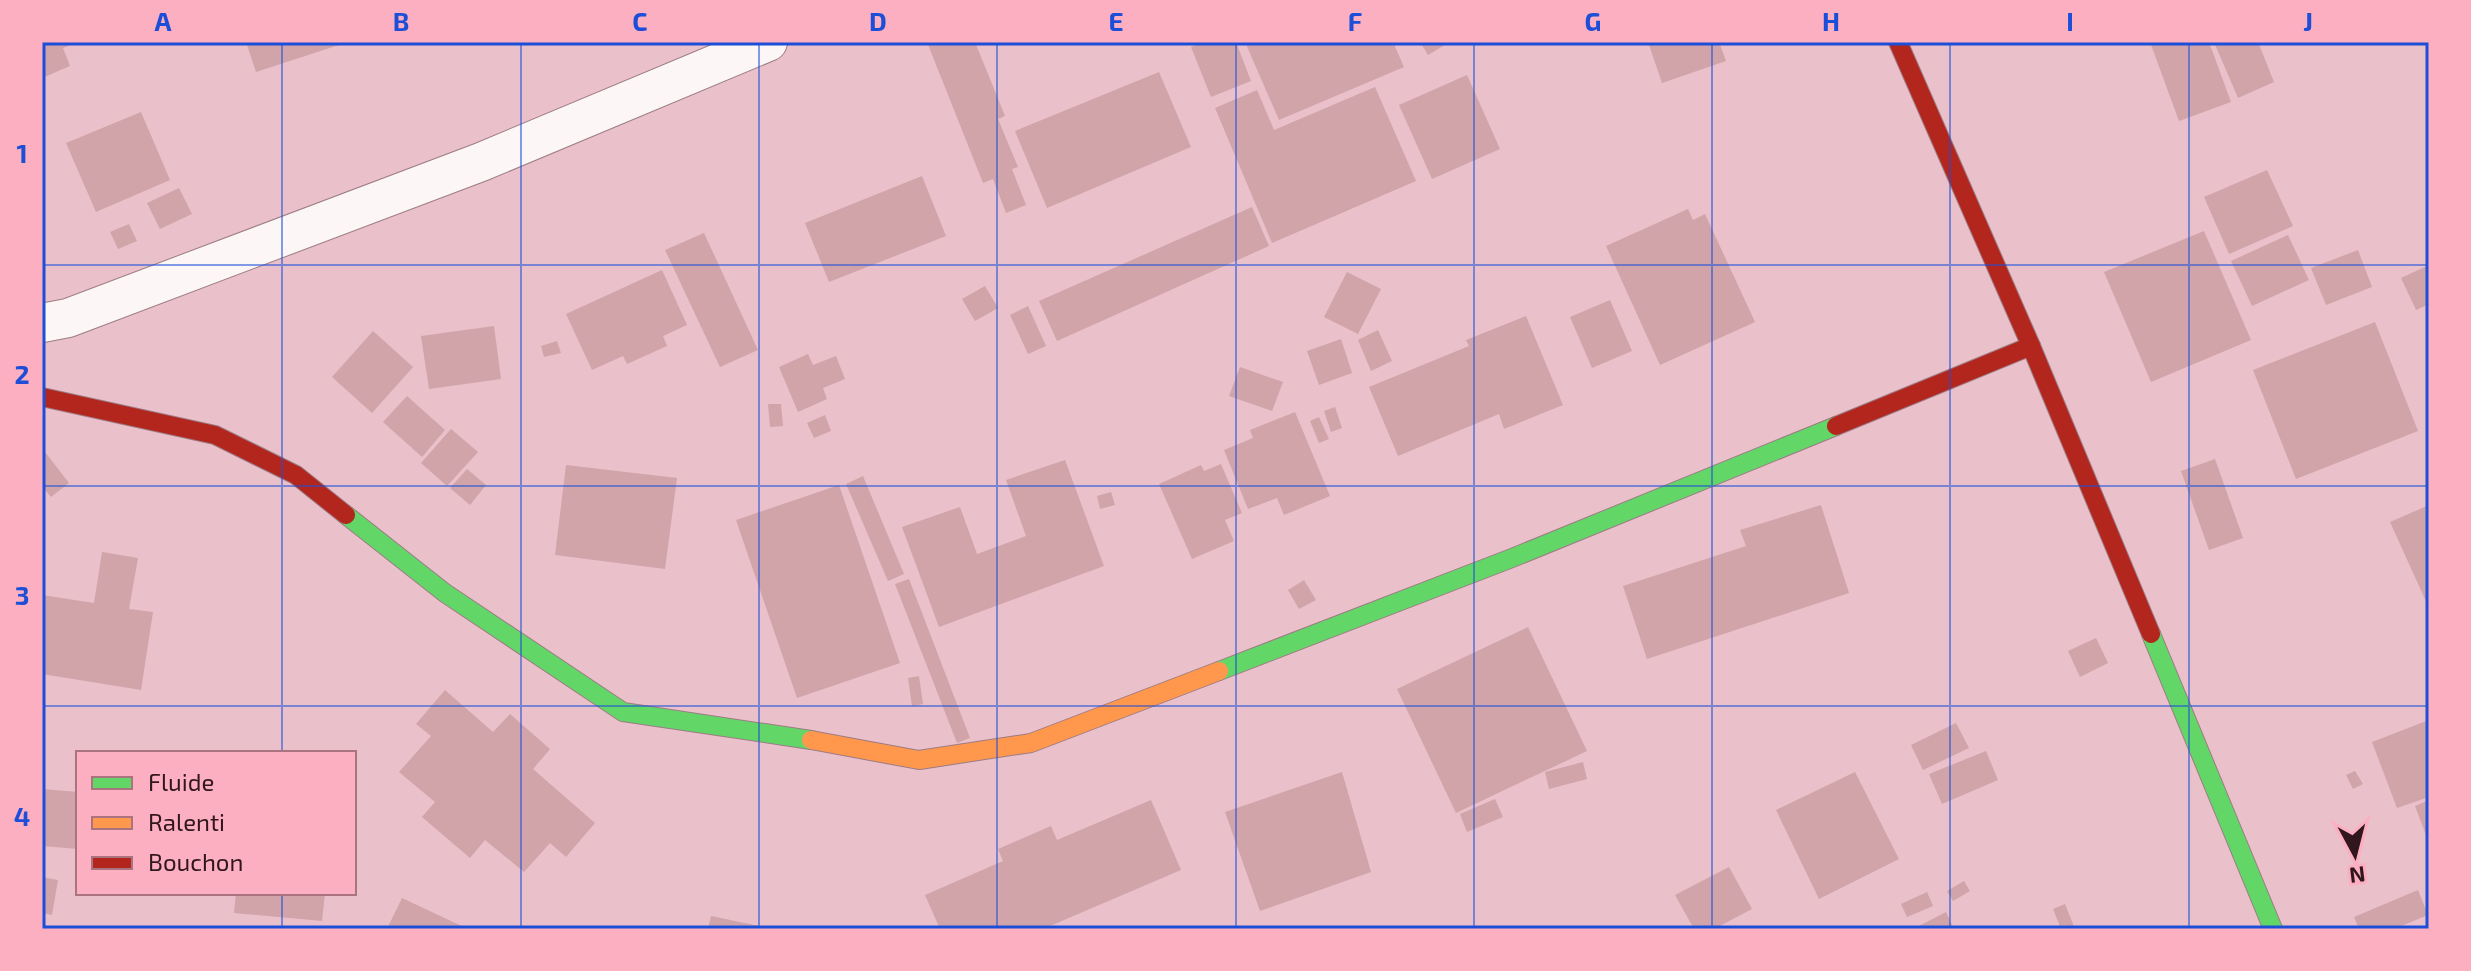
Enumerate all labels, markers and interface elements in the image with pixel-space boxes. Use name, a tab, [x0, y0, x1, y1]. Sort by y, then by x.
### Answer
text: A	[155, 5, 172, 36]
text: B	[393, 5, 409, 36]
text: C	[632, 5, 648, 36]
text: D	[869, 5, 887, 36]
text: E	[1108, 5, 1124, 36]
text: F	[1348, 5, 1362, 36]
text: G	[1585, 5, 1601, 36]
text: H	[1822, 5, 1840, 36]
text: I	[2066, 5, 2074, 36]
text: J	[2303, 5, 2313, 36]
text: 1	[16, 137, 28, 168]
text: 2	[14, 358, 30, 389]
text: 3	[15, 579, 29, 610]
legend	[76, 751, 356, 895]
text: Fluide	[148, 767, 214, 796]
text: 4	[14, 800, 30, 831]
text: Ralenti	[148, 807, 225, 836]
north arrow	[2315, 815, 2395, 895]
text: Bouchon	[148, 847, 243, 876]
text: N	[2348, 862, 2367, 890]

